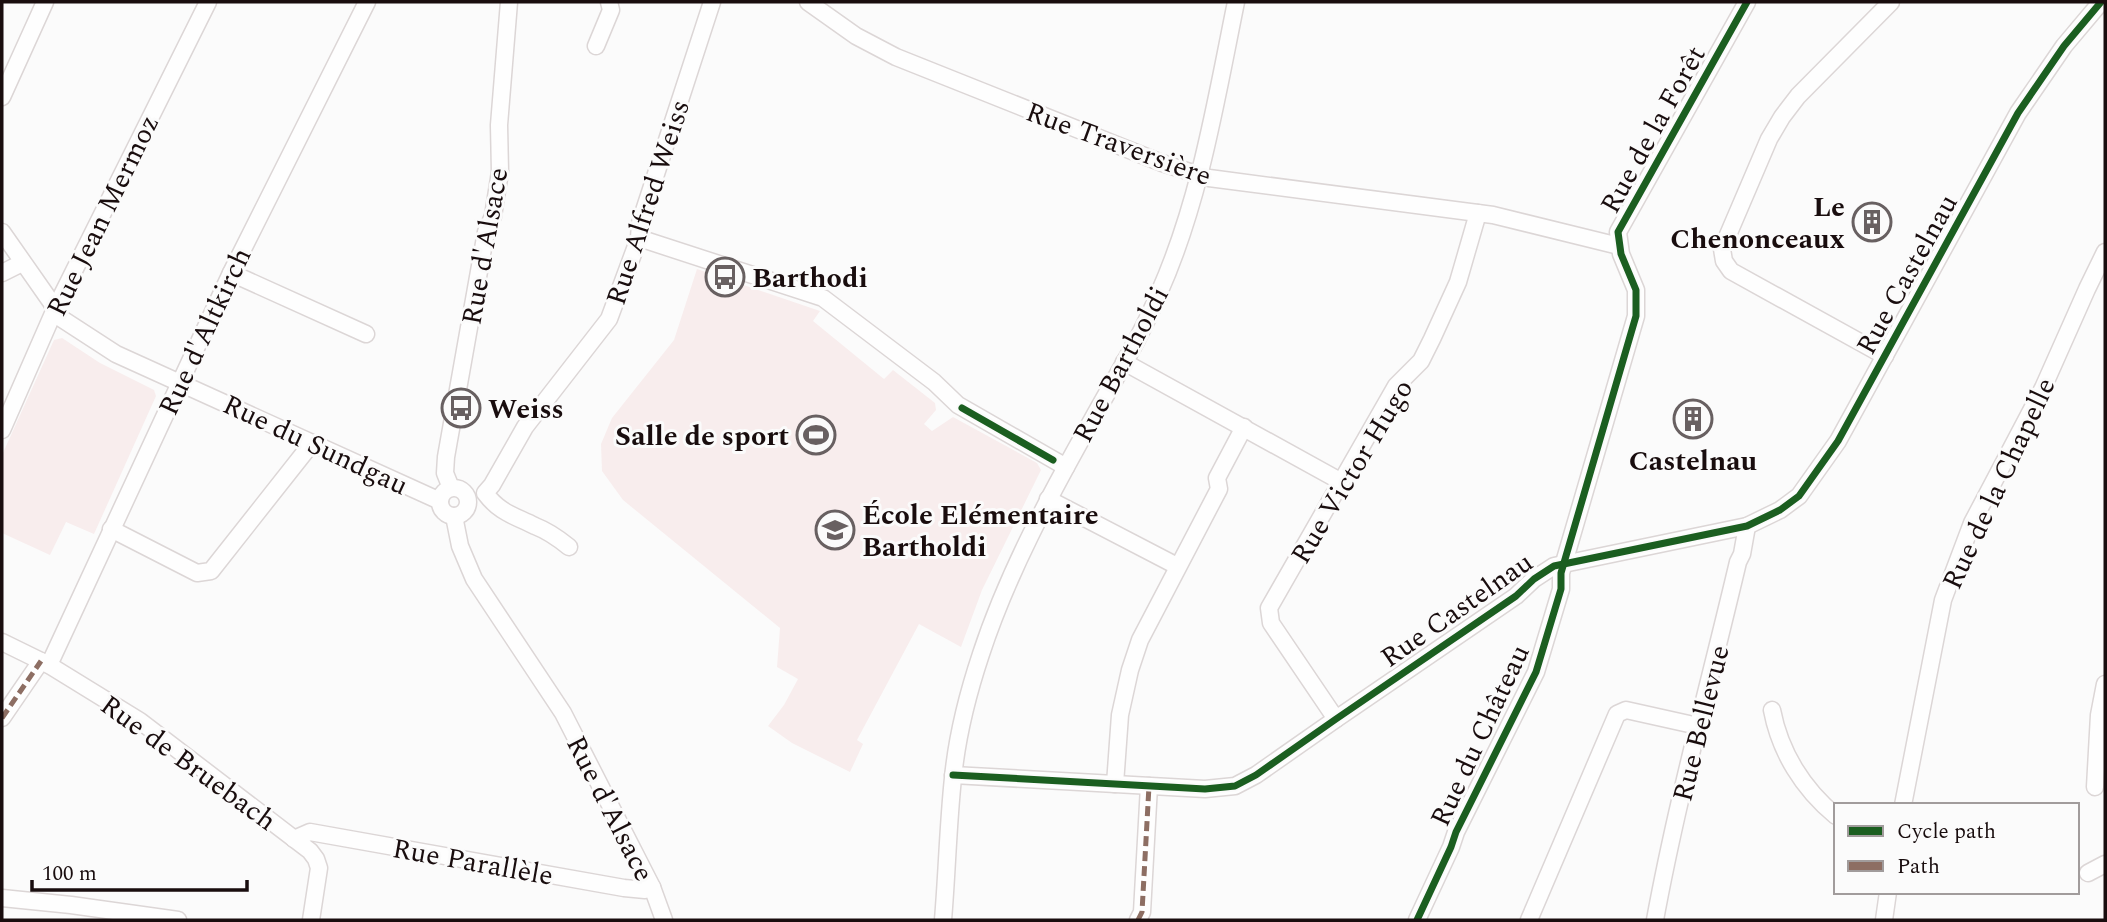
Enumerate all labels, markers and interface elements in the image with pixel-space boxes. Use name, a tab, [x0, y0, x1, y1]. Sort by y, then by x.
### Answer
street label: Rue de la Forêt	[1589, 38, 1717, 221]
street label: Rue Traversière	[1019, 91, 1217, 198]
street label: Rue Alfred Weiss	[595, 94, 702, 311]
street label: Rue Jean Mermoz	[36, 107, 171, 324]
street label: Rue d'Alsace	[450, 164, 520, 328]
place label: Le Chenonceaux	[1670, 186, 1845, 261]
street label: Rue Castelnau	[1845, 187, 1969, 363]
building icon: Le Chenonceaux	[1851, 201, 1893, 243]
street label: Rue d'Altkirch	[148, 241, 263, 423]
bus stop icon: Barthodi	[704, 256, 746, 298]
place label: Barthodi	[752, 257, 868, 300]
street label: Rue Bartholdi	[1062, 279, 1181, 451]
street label: Rue de la Chapelle	[1931, 370, 2067, 597]
street label: Rue Victor Hugo	[1280, 371, 1425, 573]
street label: Rue du Sundgau	[216, 384, 415, 507]
bus stop icon: Weiss	[440, 387, 482, 429]
place label: Weiss	[488, 388, 564, 431]
building icon: Castelnau	[1672, 398, 1714, 440]
sports icon: Salle de sport	[795, 414, 837, 456]
place label: Salle de sport	[615, 415, 789, 458]
place label: Castelnau	[1629, 440, 1758, 483]
place label: École Elémentaire Bartholdi	[862, 494, 1099, 569]
school or university icon: École Elémentaire Bartholdi	[814, 509, 856, 551]
street label: Rue Castelnau	[1372, 542, 1542, 679]
street label: Rue du Château	[1419, 638, 1541, 834]
street label: Rue Bellevue	[1661, 641, 1742, 806]
street label: Rue de Bruebach	[91, 684, 285, 842]
street label: Rue d'Alsace	[554, 728, 665, 889]
legend	[1834, 803, 2079, 894]
text: Cycle path	[1897, 816, 1996, 848]
street label: Rue Parallèle	[389, 827, 556, 898]
scale bar	[32, 848, 247, 892]
text: Path	[1897, 851, 1940, 883]
text: 100 m	[42, 858, 97, 890]

